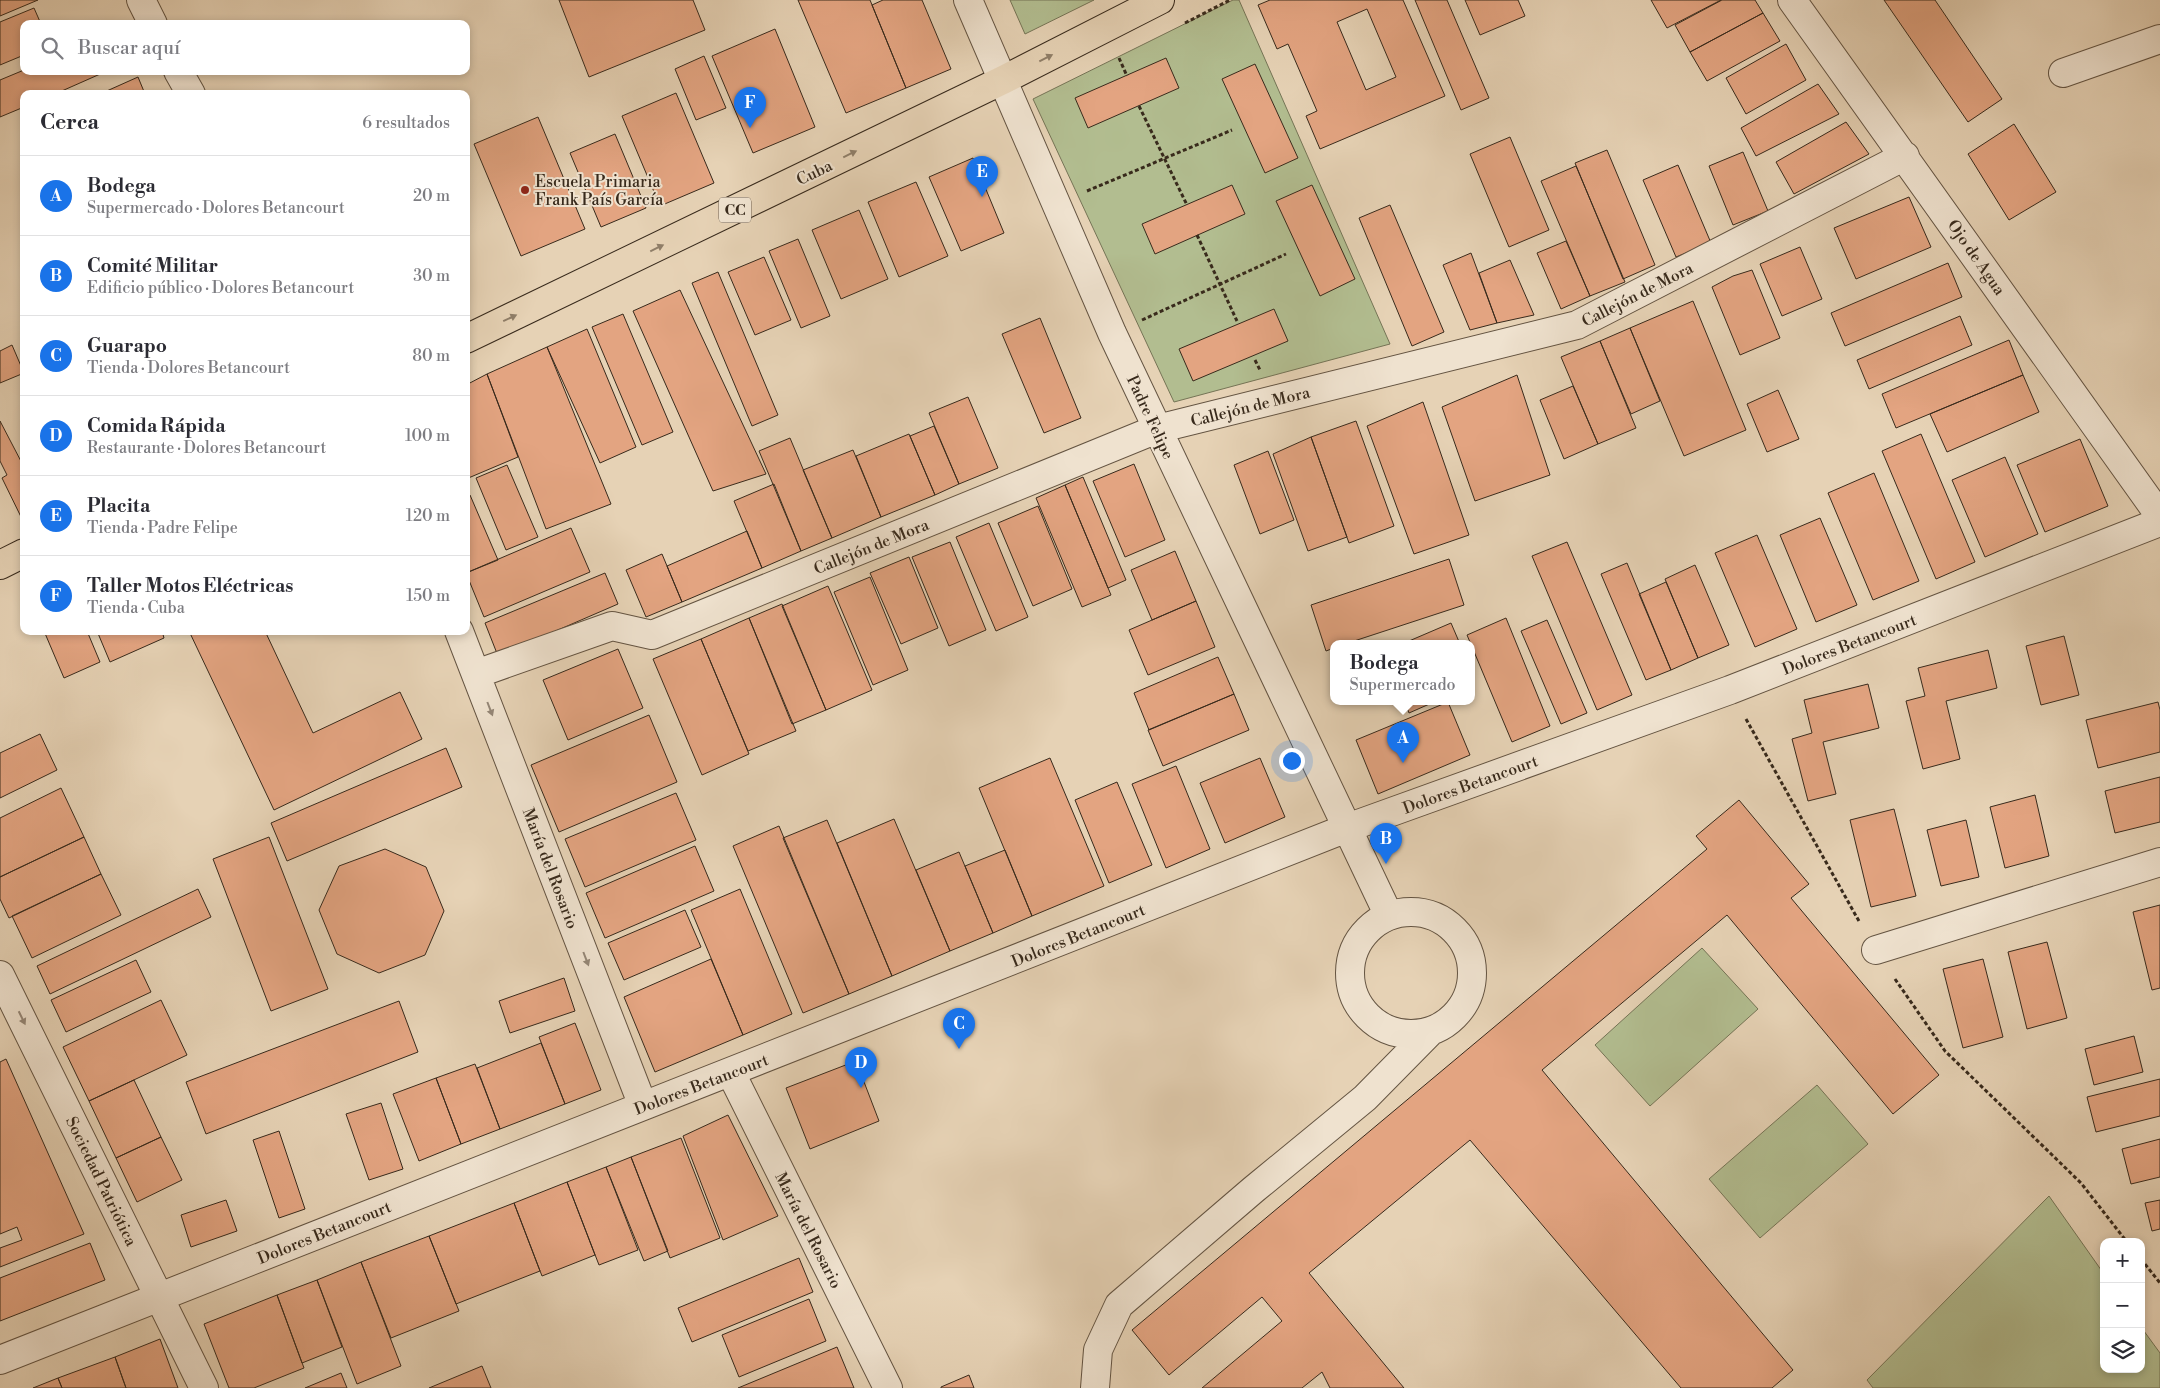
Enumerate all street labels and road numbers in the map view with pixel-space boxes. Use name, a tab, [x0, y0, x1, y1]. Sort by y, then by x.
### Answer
street label: Cuba	[793, 155, 836, 190]
road number: CC	[719, 198, 751, 222]
street label: Ojo de Agua	[1943, 216, 2010, 300]
street label: Callejón de Mora	[1578, 258, 1697, 332]
street label: Padre Felipe	[1122, 372, 1178, 463]
street label: Callejón de Mora	[1188, 382, 1313, 431]
street label: Callejón de Mora	[811, 514, 933, 579]
street label: Dolores Betancourt	[1779, 610, 1920, 680]
street label: Dolores Betancourt	[1400, 751, 1541, 819]
street label: María del Rosario	[518, 805, 582, 932]
street label: Dolores Betancourt	[1009, 900, 1148, 972]
street label: Dolores Betancourt	[631, 1050, 772, 1120]
street label: Sociedad Patriótica	[61, 1113, 142, 1250]
street label: María del Rosario	[770, 1169, 846, 1292]
street label: Dolores Betancourt	[255, 1197, 394, 1269]

